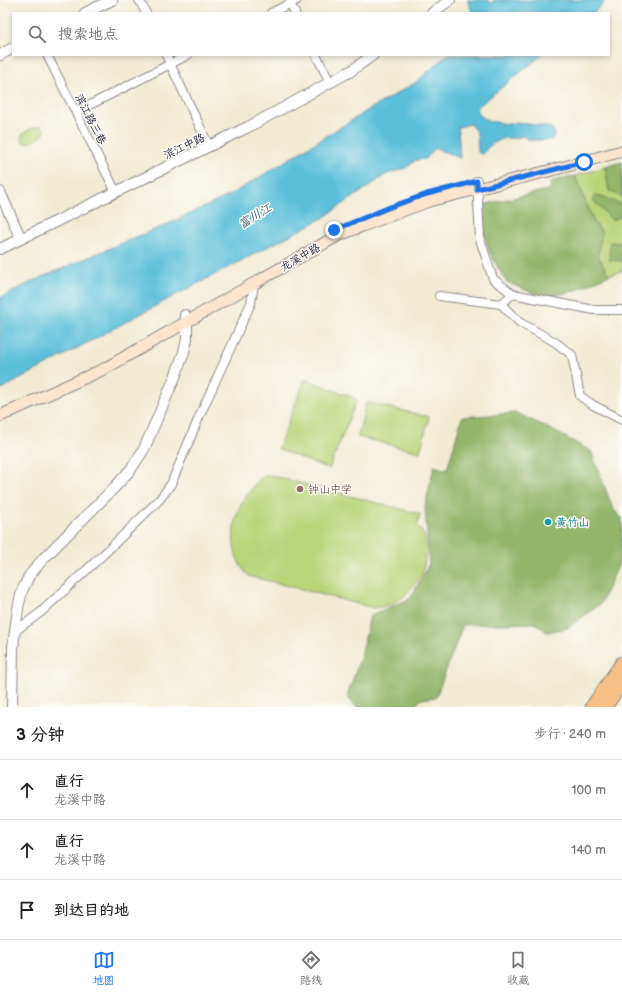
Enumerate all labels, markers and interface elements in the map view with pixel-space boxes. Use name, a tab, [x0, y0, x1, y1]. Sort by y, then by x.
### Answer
search box	[12, 12, 610, 56]
icon: search	[26, 23, 48, 45]
text: 搜索地点	[58, 25, 118, 44]
street label: 滨江路三巷	[72, 92, 109, 147]
street label: 滨江中路	[162, 131, 207, 162]
route start	[575, 153, 593, 171]
water label: 富川江	[236, 200, 275, 232]
route end	[325, 221, 343, 239]
street label: 龙溪中路	[278, 241, 323, 274]
place label: 钟山中学	[308, 483, 352, 496]
marker: 钟山中学	[295, 484, 305, 494]
place label: 黄竹山	[556, 516, 589, 529]
marker: 黄竹山	[543, 517, 553, 527]
text: 3 分钟	[16, 725, 65, 745]
text: 步行 · 240 m	[534, 726, 606, 742]
text: 直行	[54, 772, 84, 791]
icon: ahead	[16, 779, 38, 801]
text: 100 m	[571, 782, 606, 798]
text: 龙溪中路	[54, 792, 106, 808]
text: 直行	[54, 832, 84, 851]
icon: ahead	[16, 839, 38, 861]
text: 140 m	[571, 842, 606, 858]
text: 龙溪中路	[54, 852, 106, 868]
icon: arrive	[16, 899, 38, 921]
text: 到达目的地	[54, 901, 129, 920]
tab: 地图	[93, 949, 115, 987]
tab: 路线	[300, 949, 322, 987]
tab: 收藏	[507, 949, 529, 987]

